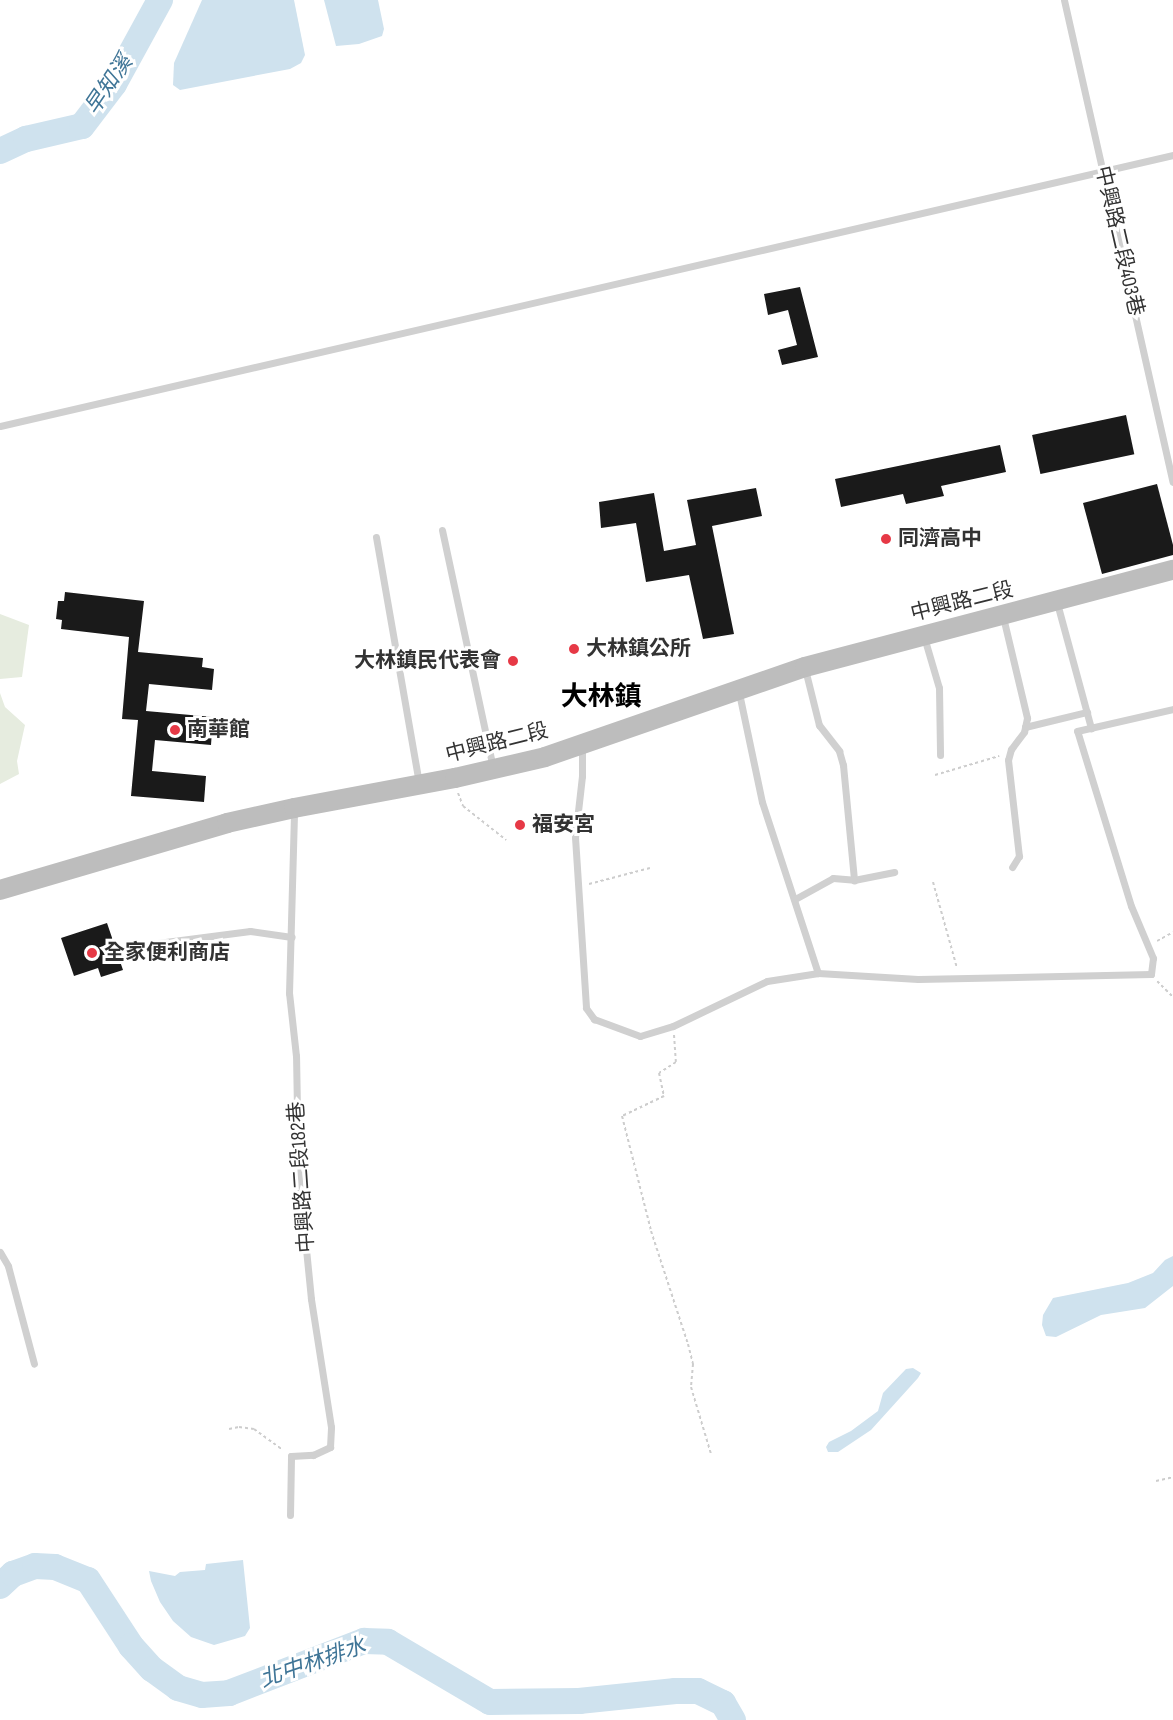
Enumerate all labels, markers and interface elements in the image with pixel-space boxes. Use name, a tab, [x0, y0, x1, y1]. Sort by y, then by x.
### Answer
water label: 早知溪	[80, 50, 138, 120]
street label: 中興路二段403巷	[1090, 164, 1148, 318]
place label: 同濟高中	[898, 526, 982, 552]
marker: 同濟高中	[879, 532, 893, 546]
street label: 中興路二段	[908, 577, 1016, 627]
place label: 大林鎮公所	[586, 636, 691, 662]
marker: 大林鎮公所	[567, 642, 581, 656]
place label: 大林鎮民代表會	[354, 648, 501, 674]
marker: 大林鎮民代表會	[506, 654, 520, 668]
district label: 大林鎮	[561, 682, 641, 714]
place label: 南華館	[187, 717, 250, 743]
street label: 中興路二段	[443, 718, 551, 768]
marker: 南華館	[168, 723, 182, 737]
place label: 福安宮	[532, 812, 595, 838]
marker: 福安宮	[513, 818, 527, 832]
place label: 全家便利商店	[104, 940, 230, 966]
marker: 全家便利商店	[85, 946, 99, 960]
street label: 中興路二段182巷	[284, 1101, 320, 1253]
water label: 北中林排水	[257, 1633, 369, 1693]

